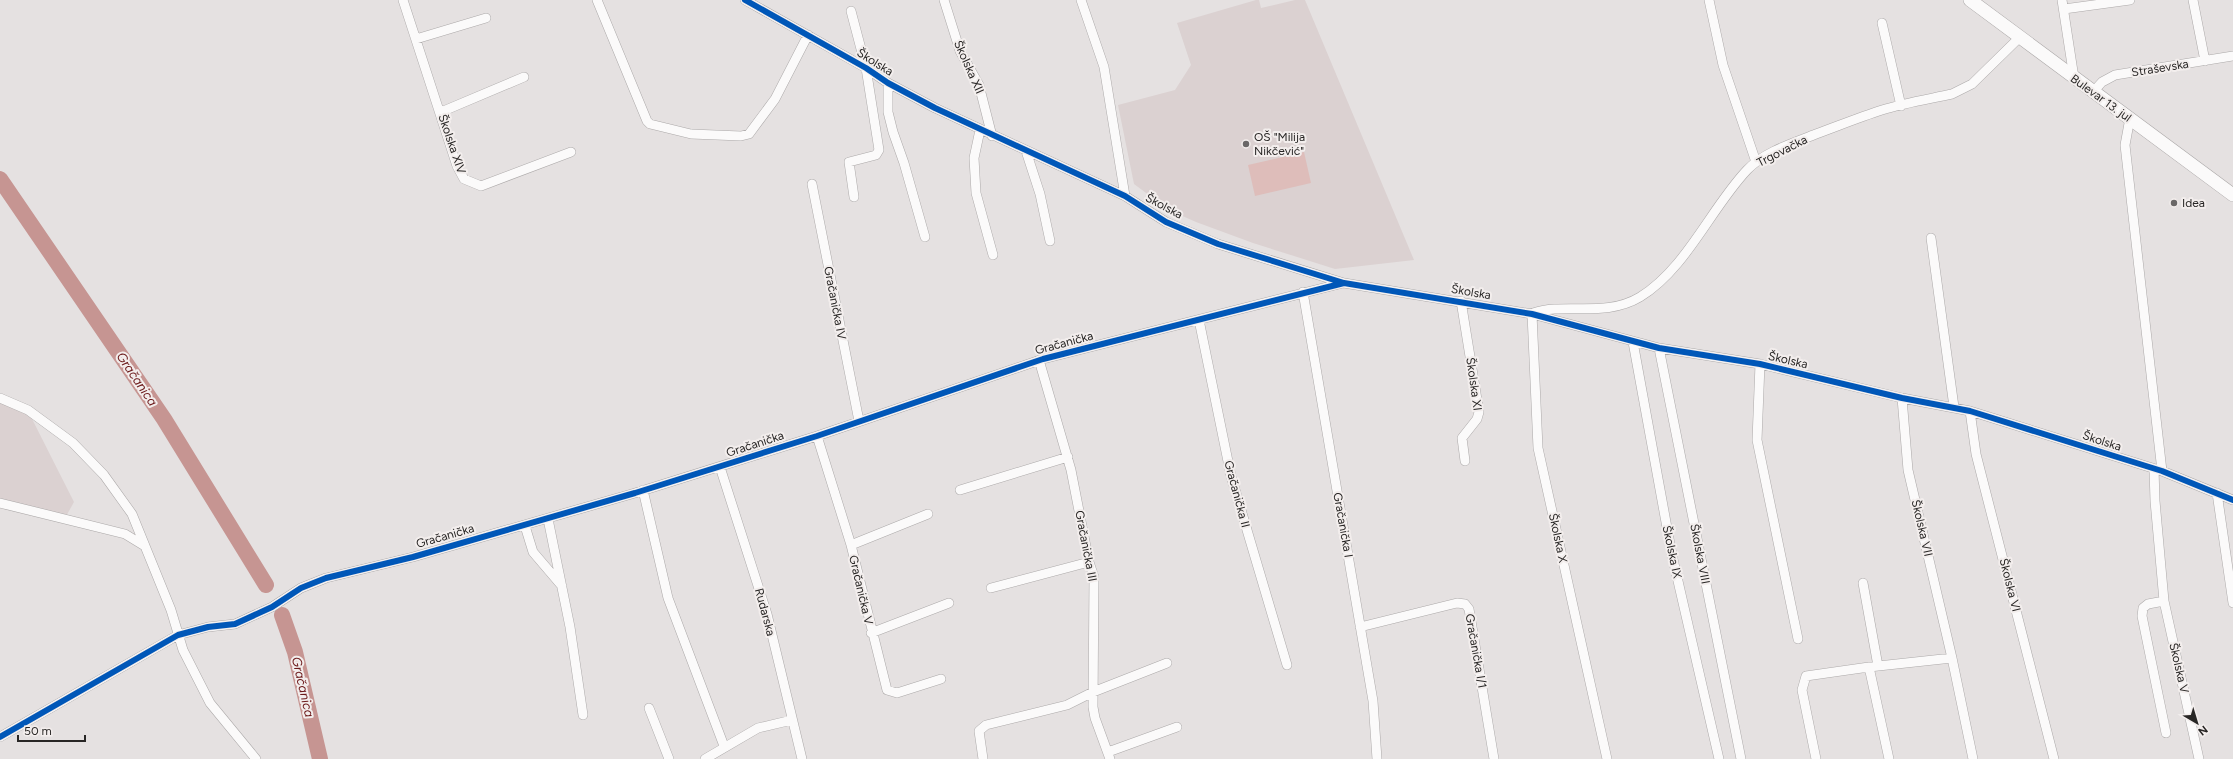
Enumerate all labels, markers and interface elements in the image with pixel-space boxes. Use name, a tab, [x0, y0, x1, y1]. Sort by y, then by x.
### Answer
street label: Školska XII	[951, 38, 987, 96]
street label: Školska	[854, 45, 896, 79]
street label: Straševska	[2130, 57, 2190, 79]
street label: Bulevar 13. jul	[2068, 71, 2134, 125]
street label: Školska XIV	[435, 112, 469, 176]
place label: OŠ "Milija Nikčević"	[1254, 130, 1305, 158]
street label: Trgovačka	[1755, 132, 1809, 170]
marker: OŠ "Milija Nikčević"	[1241, 139, 1251, 149]
street label: Školska	[1143, 190, 1185, 222]
place label: Idea	[2182, 196, 2205, 210]
marker: Idea	[2169, 198, 2179, 208]
street label: Gračanička IV	[821, 265, 849, 341]
street label: Školska	[1450, 282, 1492, 302]
street label: Gračanička	[1033, 329, 1095, 357]
water label: Gračanica	[114, 349, 161, 409]
street label: Školska	[1767, 349, 1809, 371]
street label: Školska XI	[1463, 356, 1485, 412]
street label: Gračanička	[724, 428, 786, 460]
street label: Školska	[2081, 428, 2123, 454]
street label: Gračanička II	[1221, 459, 1253, 529]
street label: Gračanička I	[1330, 491, 1356, 559]
street label: Školska VII	[1909, 498, 1935, 558]
street label: Gračanička III	[1072, 509, 1100, 583]
street label: Školska X	[1546, 512, 1570, 565]
street label: Gračanička	[414, 521, 476, 551]
street label: Školska VIII	[1687, 523, 1713, 585]
street label: Školska IX	[1660, 524, 1685, 580]
street label: Gračanička V	[846, 554, 876, 627]
street label: Školska VI	[1997, 557, 2023, 613]
street label: Rudarska	[752, 587, 778, 637]
street label: Gračanička I/1	[1463, 613, 1489, 689]
street label: Školska V	[2166, 641, 2192, 695]
water label: Gračanica	[289, 655, 317, 719]
north arrow	[2177, 703, 2217, 743]
scale bar	[18, 717, 85, 743]
text: N	[2195, 723, 2210, 738]
text: 50 m	[24, 724, 52, 738]

